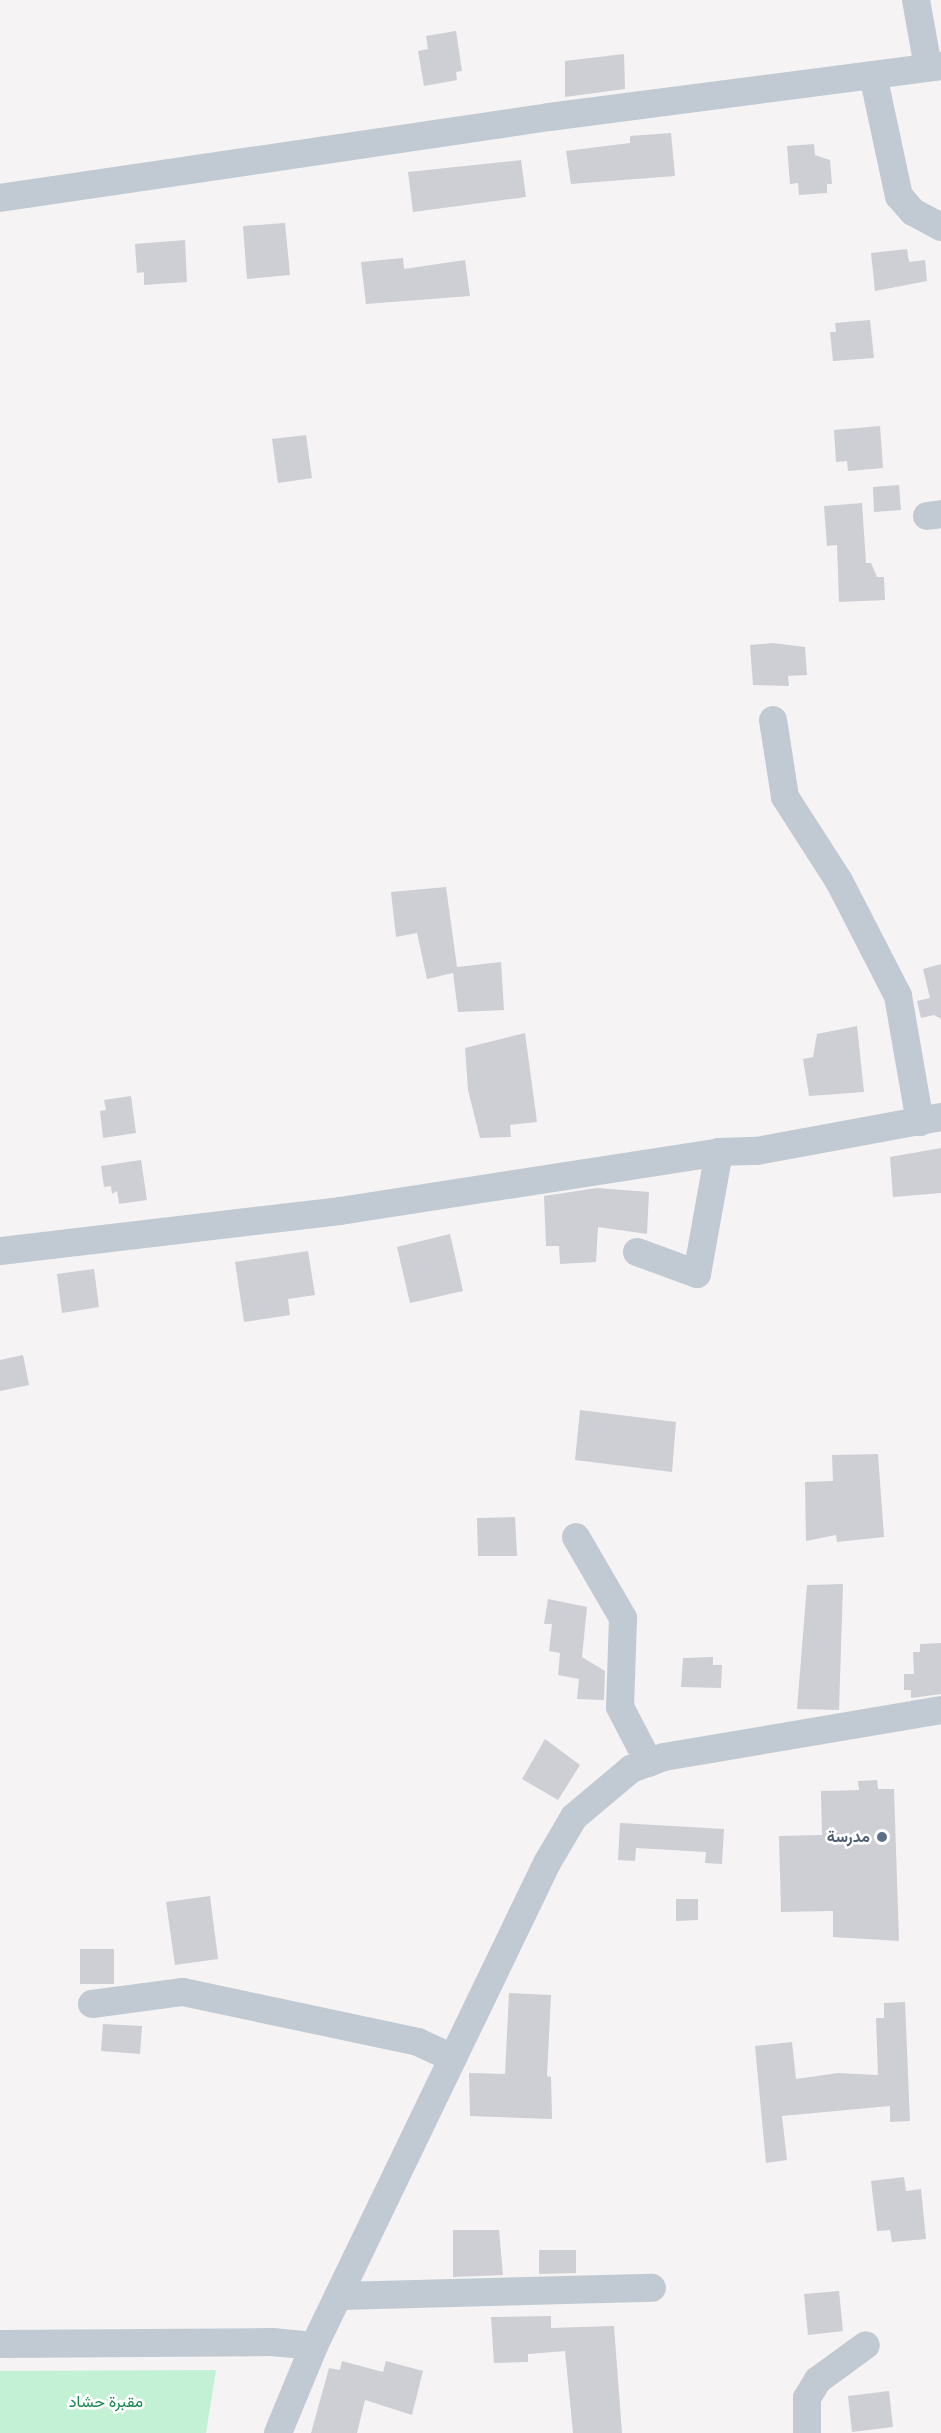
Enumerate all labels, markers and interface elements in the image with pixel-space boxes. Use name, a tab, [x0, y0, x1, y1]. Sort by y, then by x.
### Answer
place label: مدرسة	[827, 1827, 870, 1847]
marker: مدرسة	[875, 1830, 889, 1844]
park label: مقبرة حشاد	[69, 2392, 143, 2412]

